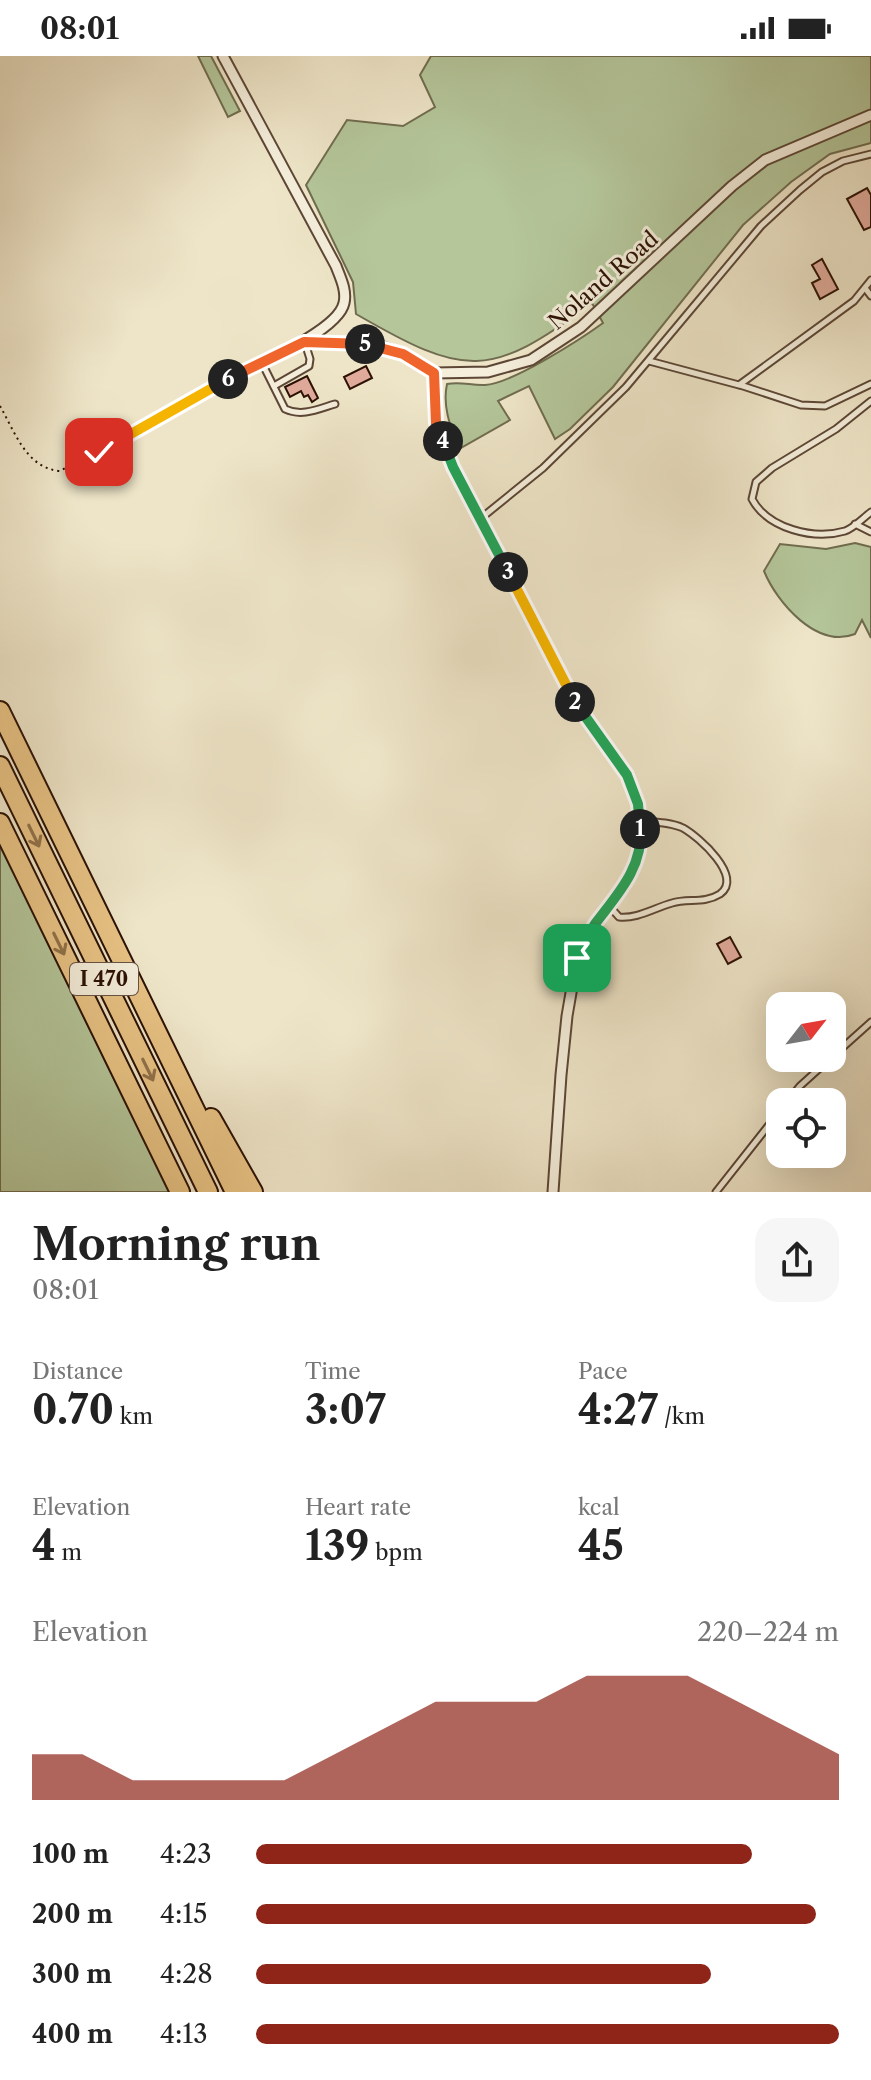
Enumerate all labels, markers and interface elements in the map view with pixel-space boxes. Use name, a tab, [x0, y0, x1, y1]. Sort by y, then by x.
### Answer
text: 08:01	[40, 10, 119, 47]
street label: Noland Road	[543, 225, 664, 335]
pin: 5	[345, 324, 385, 364]
text: 5	[359, 330, 371, 357]
pin: 6	[208, 359, 248, 399]
text: 6	[221, 365, 235, 392]
pin	[65, 418, 133, 486]
pin: 4	[423, 421, 463, 461]
text: 4	[436, 427, 450, 454]
icon: check	[77, 430, 121, 474]
pin: 3	[488, 552, 528, 592]
text: 3	[502, 558, 514, 585]
pin: 2	[555, 682, 595, 722]
text: 2	[569, 688, 582, 715]
pin: 1	[620, 809, 660, 849]
text: 1	[635, 815, 645, 842]
one-way arrow	[27, 824, 42, 848]
pin	[543, 924, 611, 992]
one-way arrow	[51, 931, 67, 955]
icon: arrive	[555, 936, 599, 980]
road number: I 470	[70, 963, 138, 995]
north arrow	[766, 992, 846, 1072]
map controls	[766, 992, 846, 1168]
one-way arrow	[141, 1057, 157, 1081]
button: locate	[766, 1088, 846, 1168]
text: Morning run	[32, 1217, 321, 1271]
button: share	[755, 1218, 839, 1302]
text: 08:01	[32, 1274, 99, 1306]
text: Distance	[32, 1358, 123, 1385]
text: Time	[305, 1358, 361, 1385]
text: Pace	[578, 1358, 628, 1385]
text: 0.70	[32, 1385, 114, 1434]
text: 3:07	[305, 1385, 386, 1434]
text: 4:27	[578, 1385, 658, 1434]
text: km	[114, 1403, 153, 1430]
text: /km	[658, 1403, 705, 1430]
text: Elevation	[32, 1494, 130, 1521]
text: Heart rate	[305, 1494, 411, 1521]
text: kcal	[578, 1494, 620, 1521]
text: 4	[32, 1521, 56, 1570]
text: 139	[305, 1521, 369, 1570]
text: 45	[578, 1521, 624, 1570]
text: m	[56, 1539, 82, 1566]
text: bpm	[369, 1539, 423, 1566]
text: Elevation	[32, 1616, 148, 1648]
text: 220–224 m	[697, 1616, 839, 1648]
text: 100 m	[32, 1838, 109, 1870]
text: 4:23	[160, 1838, 212, 1870]
text: 200 m	[32, 1898, 113, 1930]
text: 4:15	[160, 1898, 207, 1930]
text: 300 m	[32, 1958, 112, 1990]
text: 4:28	[160, 1958, 213, 1990]
text: 400 m	[32, 2018, 113, 2050]
text: 4:13	[160, 2018, 208, 2050]

